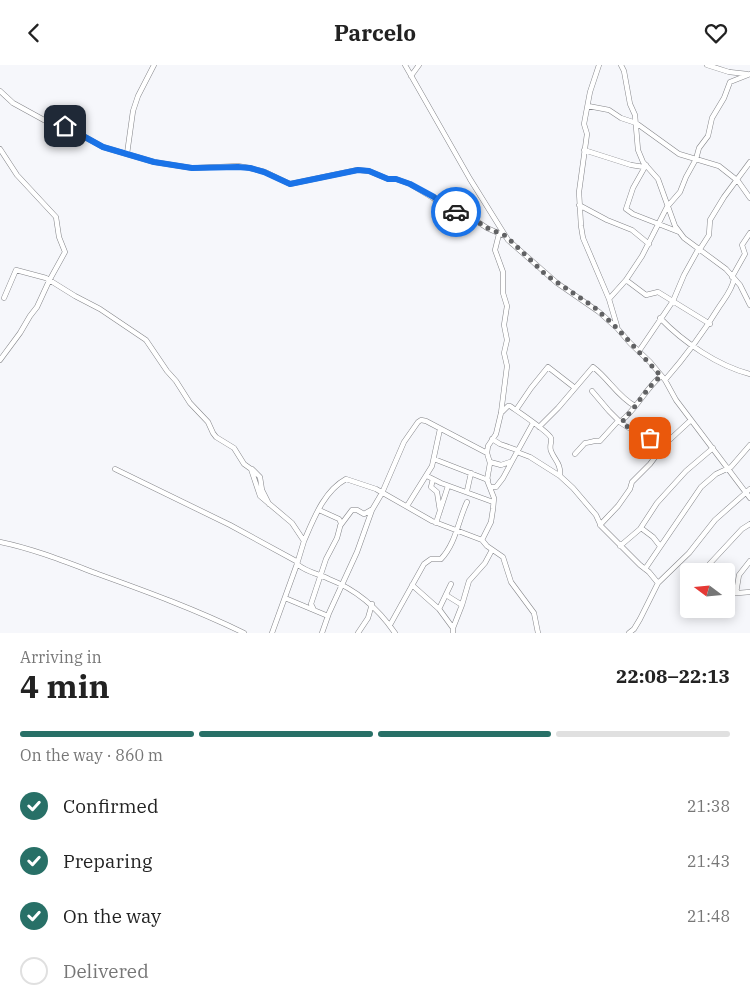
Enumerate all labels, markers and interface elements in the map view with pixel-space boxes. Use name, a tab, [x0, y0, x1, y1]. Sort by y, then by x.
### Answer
text: Parcelo	[334, 18, 416, 47]
icon: back	[20, 19, 48, 47]
icon: heart	[702, 19, 730, 47]
pin	[44, 105, 86, 147]
icon: home	[51, 112, 79, 140]
courier	[431, 187, 481, 237]
icon: car	[442, 198, 470, 226]
pin	[629, 417, 671, 459]
icon: bag	[636, 424, 664, 452]
north arrow	[680, 563, 735, 617]
map controls	[680, 563, 735, 618]
text: Arriving in	[20, 647, 102, 667]
text: 22:08–22:13	[616, 664, 730, 688]
text: 4 min	[20, 665, 110, 707]
text: On the way · 860 m	[20, 745, 163, 765]
icon: check	[20, 792, 48, 820]
text: Confirmed	[63, 794, 158, 818]
text: 21:38	[687, 796, 730, 816]
icon: check	[20, 847, 48, 875]
text: Preparing	[63, 849, 152, 873]
text: 21:43	[687, 851, 730, 871]
icon: check	[20, 902, 48, 930]
text: On the way	[63, 904, 161, 928]
text: 21:48	[687, 906, 730, 926]
text: Delivered	[63, 959, 149, 983]

